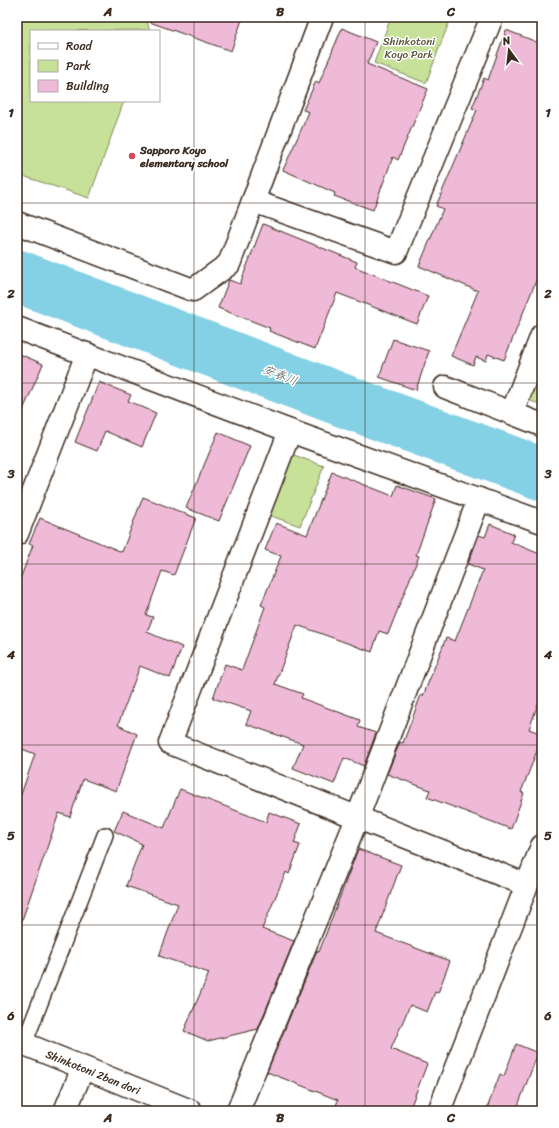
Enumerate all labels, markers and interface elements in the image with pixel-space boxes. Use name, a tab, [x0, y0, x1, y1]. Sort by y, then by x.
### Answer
text: A	[103, 0, 112, 23]
text: B	[276, 0, 285, 23]
text: C	[446, 0, 456, 23]
legend	[30, 30, 160, 102]
north arrow	[489, 30, 529, 70]
text: N	[499, 31, 513, 51]
park label: Shinkotoni Koyo Park	[383, 32, 436, 64]
text: Road	[66, 35, 93, 57]
text: Park	[66, 55, 91, 77]
text: Building	[66, 75, 109, 97]
text: 1	[8, 101, 14, 124]
text: 1	[545, 101, 551, 124]
place label: Sapporo Koyo elementary school	[139, 141, 229, 173]
marker: Sapporo Koyo elementary school	[127, 151, 137, 161]
text: 2	[6, 282, 15, 305]
text: 2	[543, 282, 552, 305]
water label: 安春川	[259, 358, 301, 392]
text: 3	[6, 462, 15, 485]
text: 3	[543, 462, 552, 485]
text: 4	[6, 643, 16, 666]
text: 4	[543, 643, 553, 666]
text: 5	[7, 824, 15, 847]
text: 5	[544, 824, 552, 847]
text: 6	[6, 1004, 15, 1027]
text: 6	[543, 1004, 552, 1027]
street label: Shinkotoni 2ban dori	[43, 1045, 144, 1100]
text: A	[103, 1106, 112, 1128]
text: B	[276, 1106, 285, 1128]
text: C	[446, 1106, 456, 1128]

